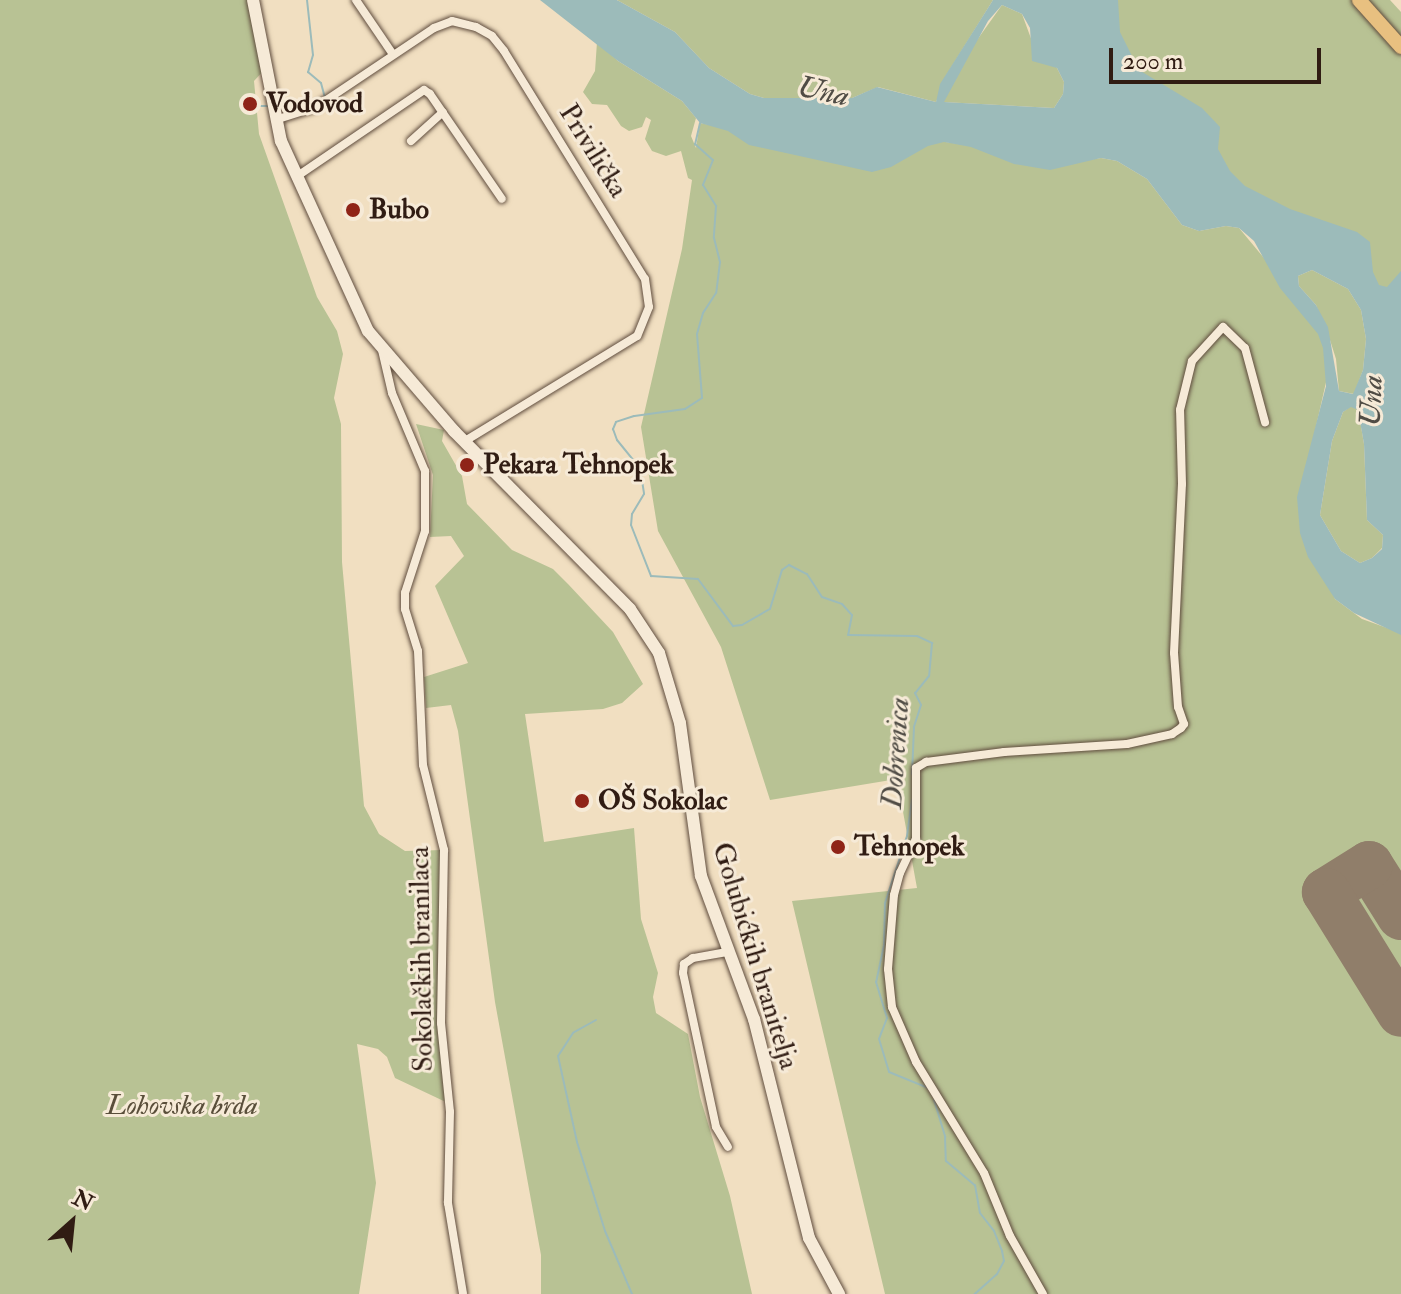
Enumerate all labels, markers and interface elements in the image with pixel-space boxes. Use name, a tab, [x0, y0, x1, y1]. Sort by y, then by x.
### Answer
scale bar	[1113, 32, 1325, 82]
text: 200 m	[1123, 46, 1183, 77]
water label: Una	[794, 69, 852, 115]
place label: Vodovod	[266, 87, 363, 121]
marker: Vodovod	[241, 95, 259, 113]
street label: Privilička	[551, 98, 635, 204]
place label: Bubo	[369, 193, 429, 227]
marker: Bubo	[344, 201, 362, 219]
water label: Una	[1353, 374, 1391, 428]
place label: Pekara Tehnopek	[483, 448, 674, 482]
marker: Pekara Tehnopek	[458, 456, 476, 474]
water label: Dobrenica	[874, 696, 918, 810]
place label: OŠ Sokolac	[598, 784, 727, 818]
marker: OŠ Sokolac	[573, 792, 591, 810]
place label: Tehnopek	[854, 830, 965, 864]
marker: Tehnopek	[829, 838, 847, 856]
street label: Golubićkih branitelja	[705, 839, 805, 1073]
street label: Sokolačkih branilaca	[403, 846, 441, 1072]
park label: Lohovska brda	[106, 1089, 258, 1123]
north arrow	[32, 1182, 112, 1262]
text: N	[68, 1184, 98, 1218]

